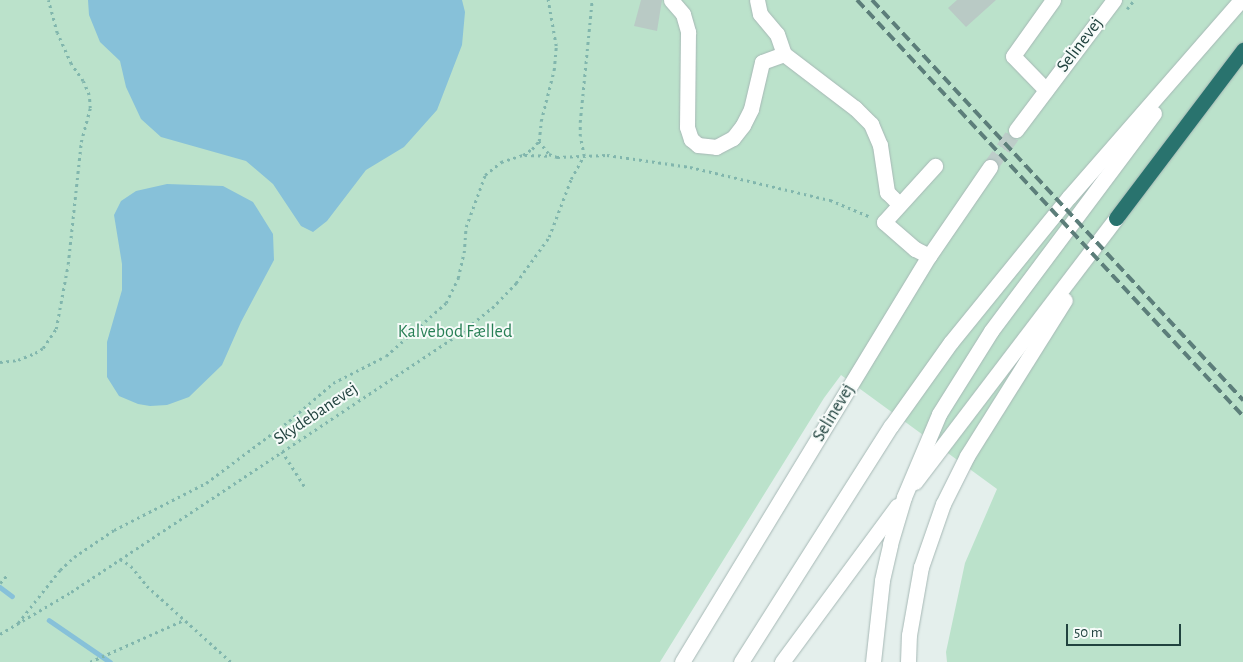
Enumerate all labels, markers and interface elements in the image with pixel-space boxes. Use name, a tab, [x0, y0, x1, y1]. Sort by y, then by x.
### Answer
street label: Selinevej	[1052, 13, 1108, 77]
park label: Kalvebod Fælled	[398, 321, 512, 343]
street label: Skydebanevej	[270, 378, 362, 450]
street label: Selinevej	[808, 380, 860, 446]
scale bar	[1068, 614, 1183, 646]
text: 50 m	[1074, 625, 1103, 640]

